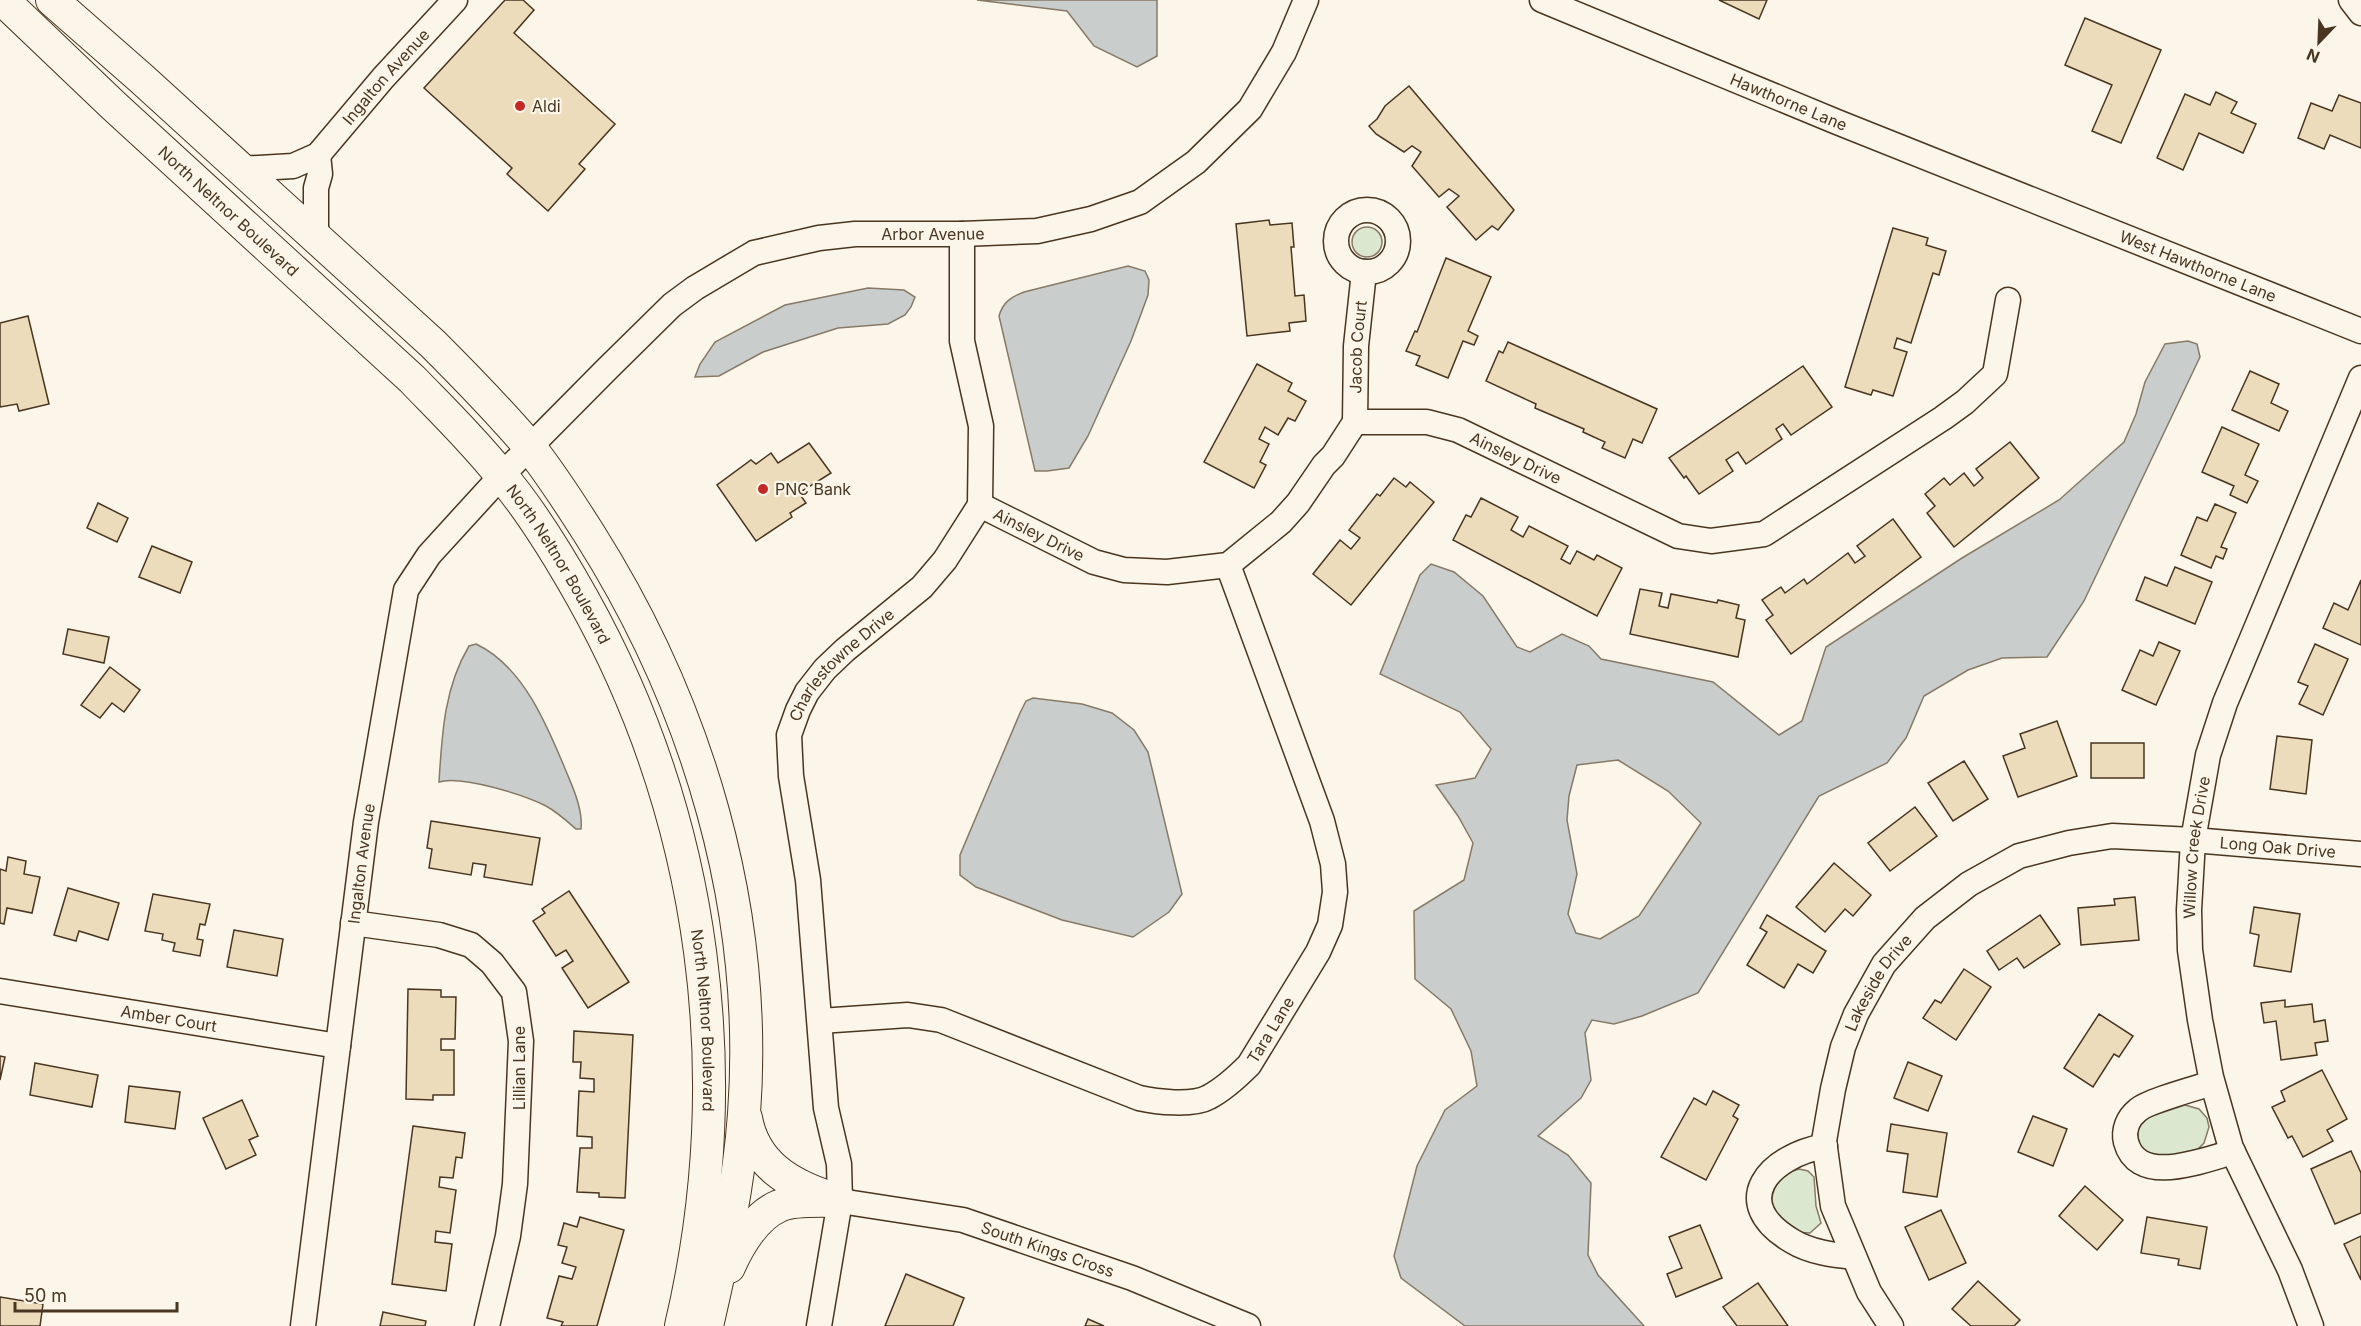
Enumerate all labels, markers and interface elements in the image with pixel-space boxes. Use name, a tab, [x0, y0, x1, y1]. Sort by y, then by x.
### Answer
north arrow	[2289, 12, 2349, 72]
street label: Ingalton Avenue	[338, 24, 433, 129]
text: N	[2304, 44, 2323, 67]
street label: Hawthorne Lane	[1727, 69, 1850, 135]
place label: Aldi	[532, 96, 561, 116]
marker: Aldi	[513, 99, 527, 113]
street label: North Neltnor Boulevard	[154, 142, 303, 280]
street label: Arbor Avenue	[881, 223, 985, 244]
street label: West Hawthorne Lane	[2117, 226, 2279, 306]
street label: Jacob Court	[1345, 299, 1371, 394]
street label: Ainsley Drive	[1467, 427, 1565, 488]
place label: PNC Bank	[775, 479, 851, 499]
street label: North Neltnor Boulevard	[502, 480, 615, 647]
marker: PNC Bank	[756, 482, 770, 496]
street label: Ainsley Drive	[990, 503, 1088, 566]
street label: Charlestowne Drive	[785, 604, 898, 724]
street label: Willow Creek Drive	[2179, 775, 2214, 919]
street label: Ingalton Avenue	[343, 802, 379, 925]
street label: Long Oak Drive	[2219, 832, 2337, 862]
street label: North Neltnor Boulevard	[687, 928, 719, 1112]
street label: Lakeside Drive	[1840, 930, 1916, 1034]
street label: Tara Lane	[1243, 993, 1298, 1067]
street label: Amber Court	[119, 1001, 218, 1036]
street label: Lillian Lane	[509, 1026, 529, 1110]
street label: South Kings Cross	[978, 1217, 1117, 1281]
scale bar	[15, 1275, 177, 1313]
text: 50 m	[24, 1285, 67, 1306]

